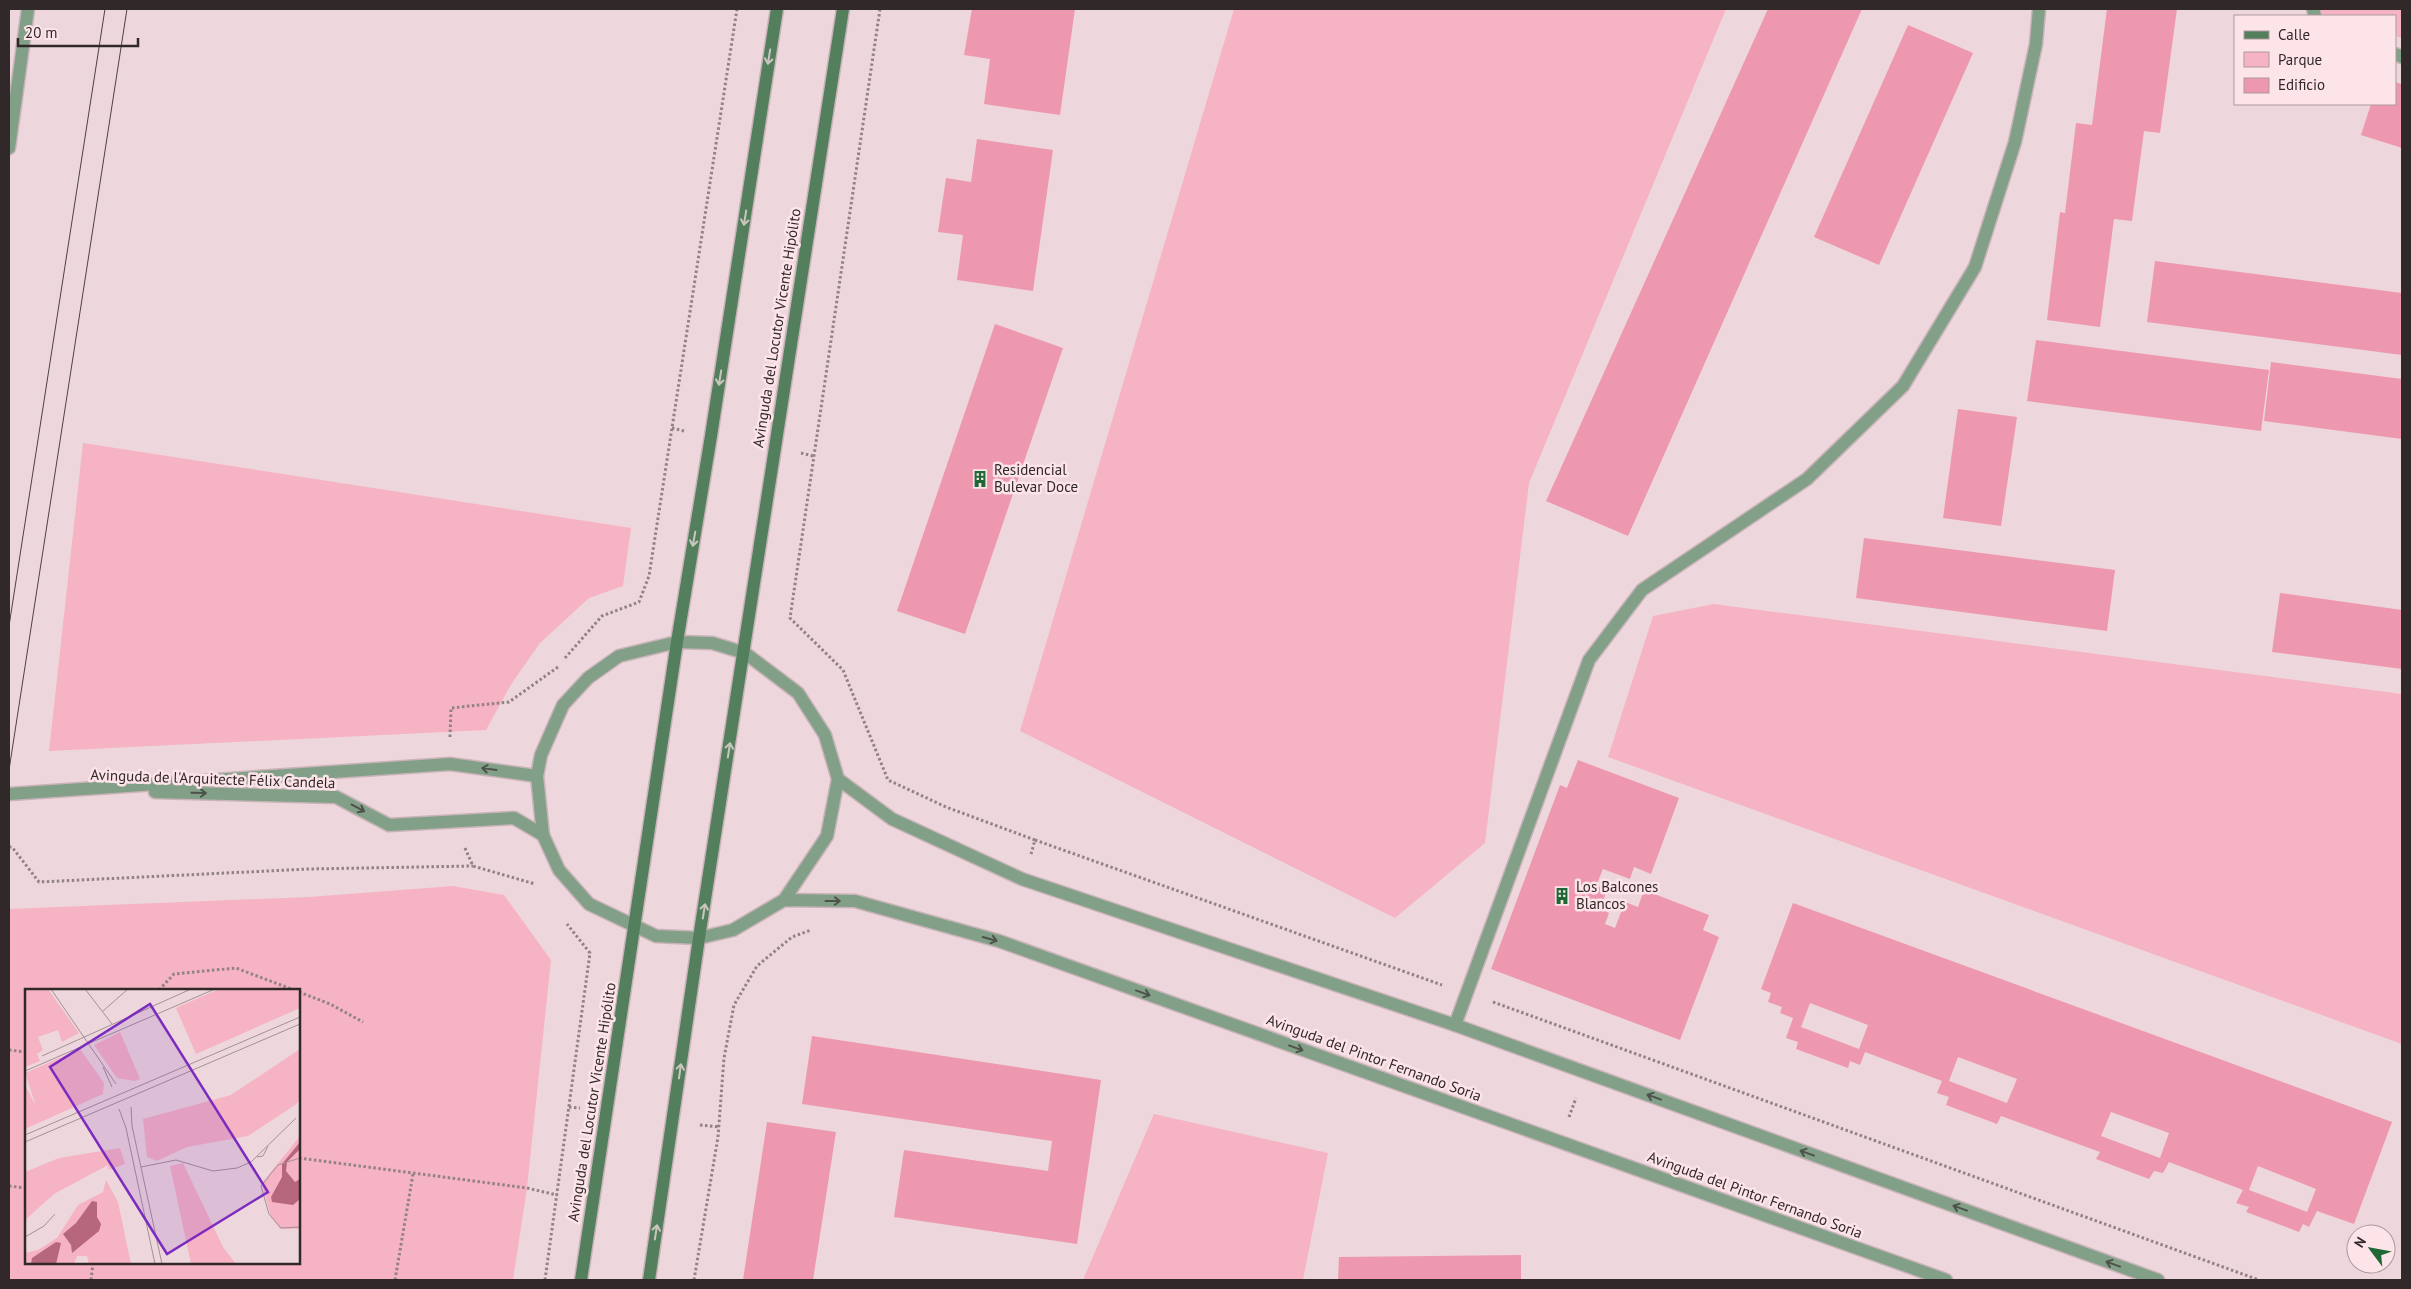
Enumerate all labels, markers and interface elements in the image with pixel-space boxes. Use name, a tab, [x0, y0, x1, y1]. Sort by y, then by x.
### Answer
scale bar	[18, 15, 138, 47]
legend	[2234, 15, 2396, 105]
text: 20 m	[25, 23, 58, 42]
text: Calle	[2278, 25, 2310, 44]
one-way arrow	[764, 49, 774, 65]
text: Parque	[2278, 50, 2322, 69]
text: Edificio	[2278, 75, 2325, 94]
street label: Avinguda del Locutor Vicente Hipólito	[748, 207, 805, 449]
one-way arrow	[739, 209, 749, 225]
one-way arrow	[715, 370, 725, 386]
place label: Residencial Bulevar Doce	[994, 460, 1078, 496]
building icon: Residencial Bulevar Doce	[970, 469, 990, 489]
one-way arrow	[689, 530, 699, 546]
one-way arrow	[724, 742, 734, 758]
one-way arrow	[481, 764, 497, 774]
street label: Avinguda de l'Arquitecte Félix Candela	[90, 765, 336, 792]
one-way arrow	[190, 789, 206, 798]
one-way arrow	[351, 804, 365, 814]
place label: Los Balcones Blancos	[1576, 877, 1658, 913]
building icon: Los Balcones Blancos	[1552, 886, 1572, 906]
one-way arrow	[824, 896, 840, 905]
one-way arrow	[699, 903, 709, 919]
one-way arrow	[982, 934, 998, 944]
street label: Avinguda del Locutor Vicente Hipólito	[563, 981, 620, 1223]
inset map	[25, 989, 300, 1264]
one-way arrow	[1135, 989, 1150, 998]
street label: Avinguda del Pintor Fernando Soria	[1264, 1010, 1484, 1105]
one-way arrow	[1288, 1044, 1303, 1053]
one-way arrow	[675, 1064, 685, 1080]
one-way arrow	[1647, 1092, 1663, 1101]
street label: Avinguda del Pintor Fernando Soria	[1645, 1147, 1865, 1242]
one-way arrow	[1800, 1148, 1815, 1157]
one-way arrow	[1953, 1203, 1968, 1212]
one-way arrow	[652, 1224, 662, 1240]
north arrow	[2346, 1224, 2396, 1274]
text: N	[2350, 1233, 2370, 1251]
one-way arrow	[2105, 1259, 2121, 1268]

